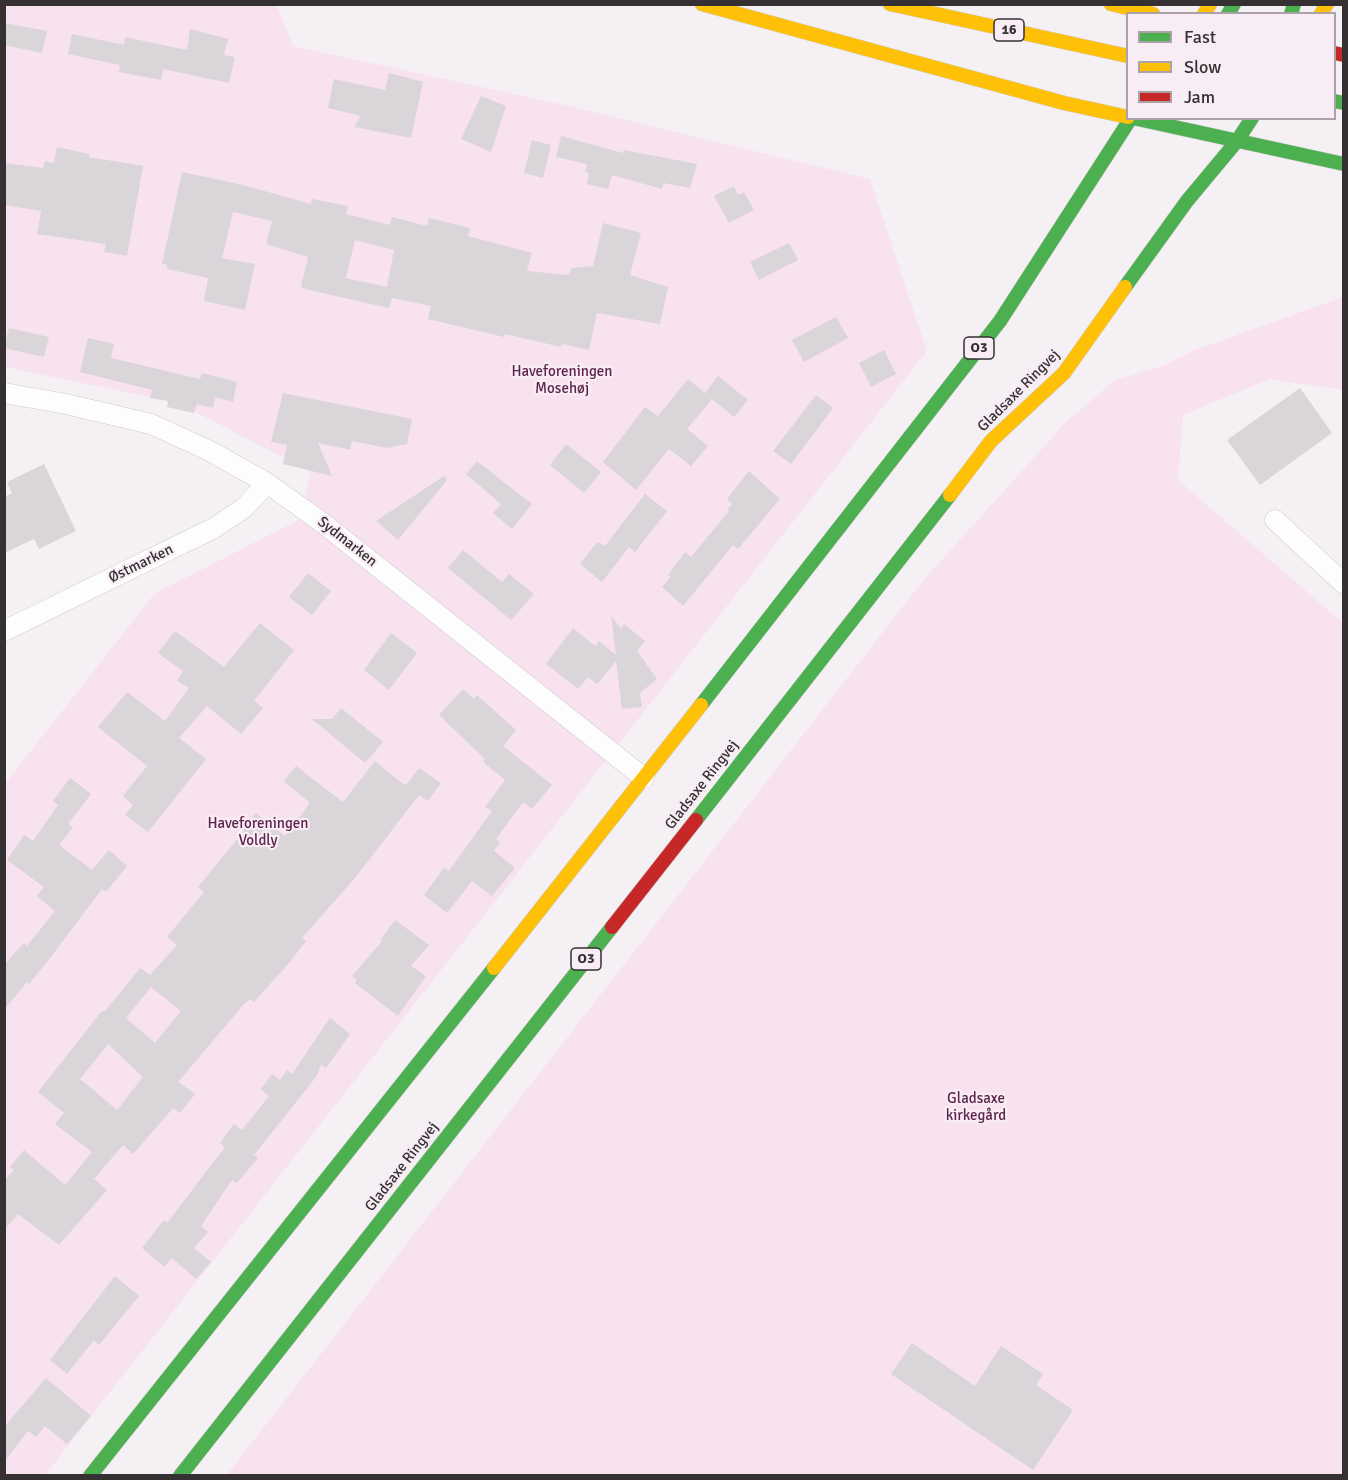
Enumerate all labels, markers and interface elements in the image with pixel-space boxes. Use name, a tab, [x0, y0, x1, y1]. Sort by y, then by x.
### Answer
legend	[1126, 12, 1336, 120]
road number: 16	[994, 19, 1024, 41]
text: Fast	[1184, 26, 1216, 48]
text: Slow	[1184, 56, 1221, 78]
text: Jam	[1184, 86, 1215, 108]
road number: O3	[964, 337, 994, 359]
street label: Gladsaxe Ringvej	[974, 346, 1064, 436]
park label: Haveforeningen Mosehøj	[511, 363, 613, 398]
street label: Sydmarken	[314, 513, 380, 571]
street label: Østmarken	[106, 541, 176, 587]
street label: Gladsaxe Ringvej	[661, 737, 743, 833]
park label: Haveforeningen Voldly	[207, 815, 309, 850]
road number: O3	[571, 948, 601, 970]
park label: Gladsaxe kirkegård	[946, 1090, 1006, 1125]
street label: Gladsaxe Ringvej	[361, 1119, 443, 1215]

